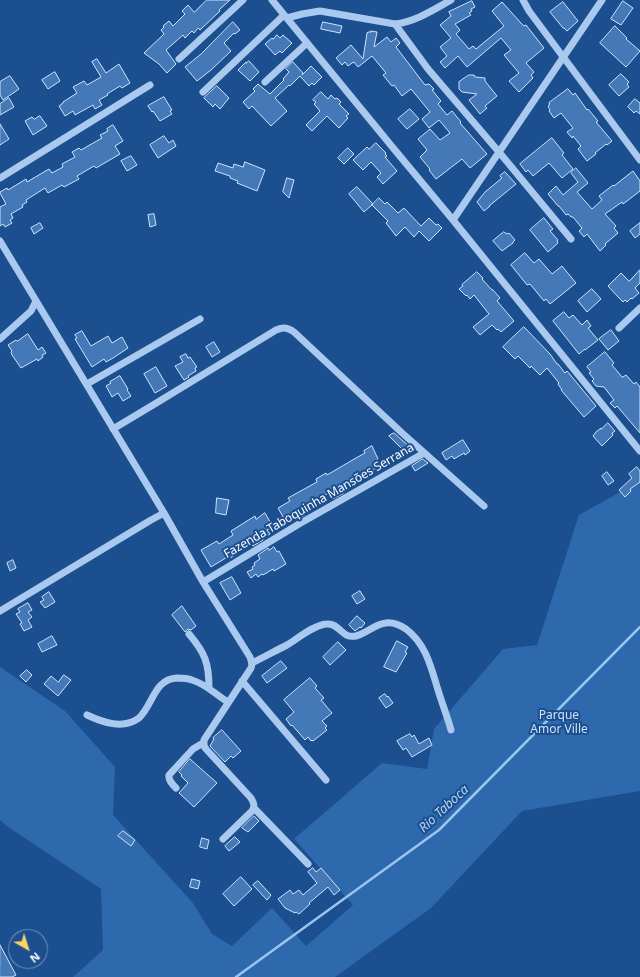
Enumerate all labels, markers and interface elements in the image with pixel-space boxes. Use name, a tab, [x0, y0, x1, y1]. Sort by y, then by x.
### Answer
street label: Fazenda Taboquinha Mansões Serrana	[221, 440, 417, 562]
park label: Parque Amor Ville	[530, 709, 588, 737]
water label: Rio Taboca	[416, 782, 472, 836]
north arrow	[8, 929, 48, 969]
text: N	[27, 949, 43, 967]

